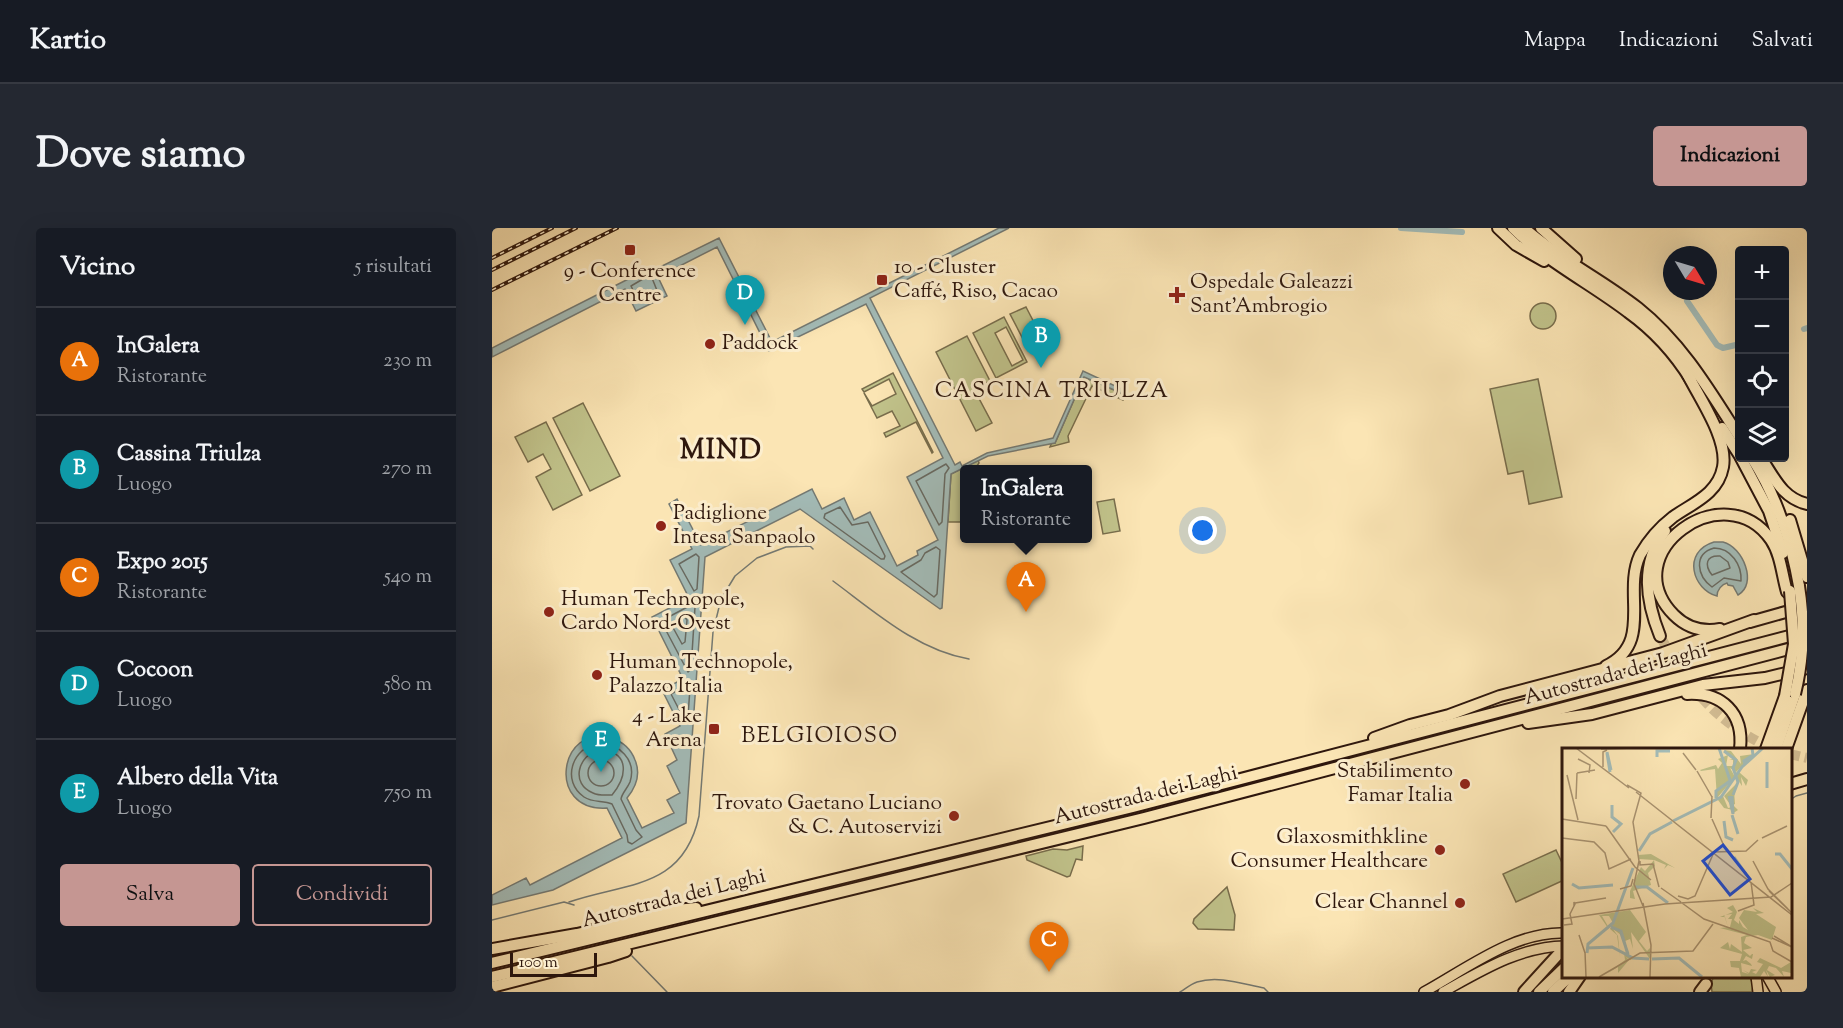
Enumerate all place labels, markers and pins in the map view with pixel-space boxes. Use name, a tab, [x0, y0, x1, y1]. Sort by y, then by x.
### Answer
marker: 9 - Conference Centre	[623, 243, 637, 257]
place label: 10 - Cluster Caffé, Riso, Cacao	[894, 253, 1058, 307]
place label: 9 - Conference Centre	[564, 257, 696, 311]
place label: Ospedale Galeazzi Sant'Ambrogio	[1190, 268, 1353, 322]
marker: 10 - Cluster Caffé, Riso, Cacao	[875, 273, 889, 287]
pin: D	[726, 276, 764, 325]
marker: Ospedale Galeazzi Sant'Ambrogio	[1168, 286, 1186, 304]
pin: B	[1022, 318, 1060, 368]
place label: Paddock	[722, 329, 799, 359]
marker: Paddock	[703, 337, 717, 351]
place label: Padiglione Intesa Sanpaolo	[673, 499, 815, 553]
marker: Padiglione Intesa Sanpaolo	[654, 519, 668, 533]
pin: A	[1006, 562, 1046, 612]
place label: Human Technopole, Cardo Nord-Ovest	[561, 585, 745, 639]
marker: Human Technopole, Cardo Nord-Ovest	[542, 605, 556, 619]
place label: Human Technopole, Palazzo Italia	[609, 648, 793, 702]
marker: Human Technopole, Palazzo Italia	[590, 668, 604, 682]
place label: 4 - Lake Arena	[632, 702, 702, 756]
pin: E	[582, 722, 620, 772]
marker: 4 - Lake Arena	[707, 722, 721, 736]
place label: Stabilimento Famar Italia	[1337, 757, 1453, 811]
marker: Stabilimento Famar Italia	[1458, 777, 1472, 791]
place label: Trovato Gaetano Luciano & C. Autoservizi	[712, 789, 942, 843]
marker: Trovato Gaetano Luciano & C. Autoservizi	[947, 809, 961, 823]
place label: Glaxosmithkline Consumer Healthcare	[1231, 823, 1428, 877]
marker: Glaxosmithkline Consumer Healthcare	[1433, 843, 1447, 857]
place label: Clear Channel	[1315, 888, 1448, 918]
marker: Clear Channel	[1453, 896, 1467, 910]
pin: C	[1030, 922, 1068, 972]

